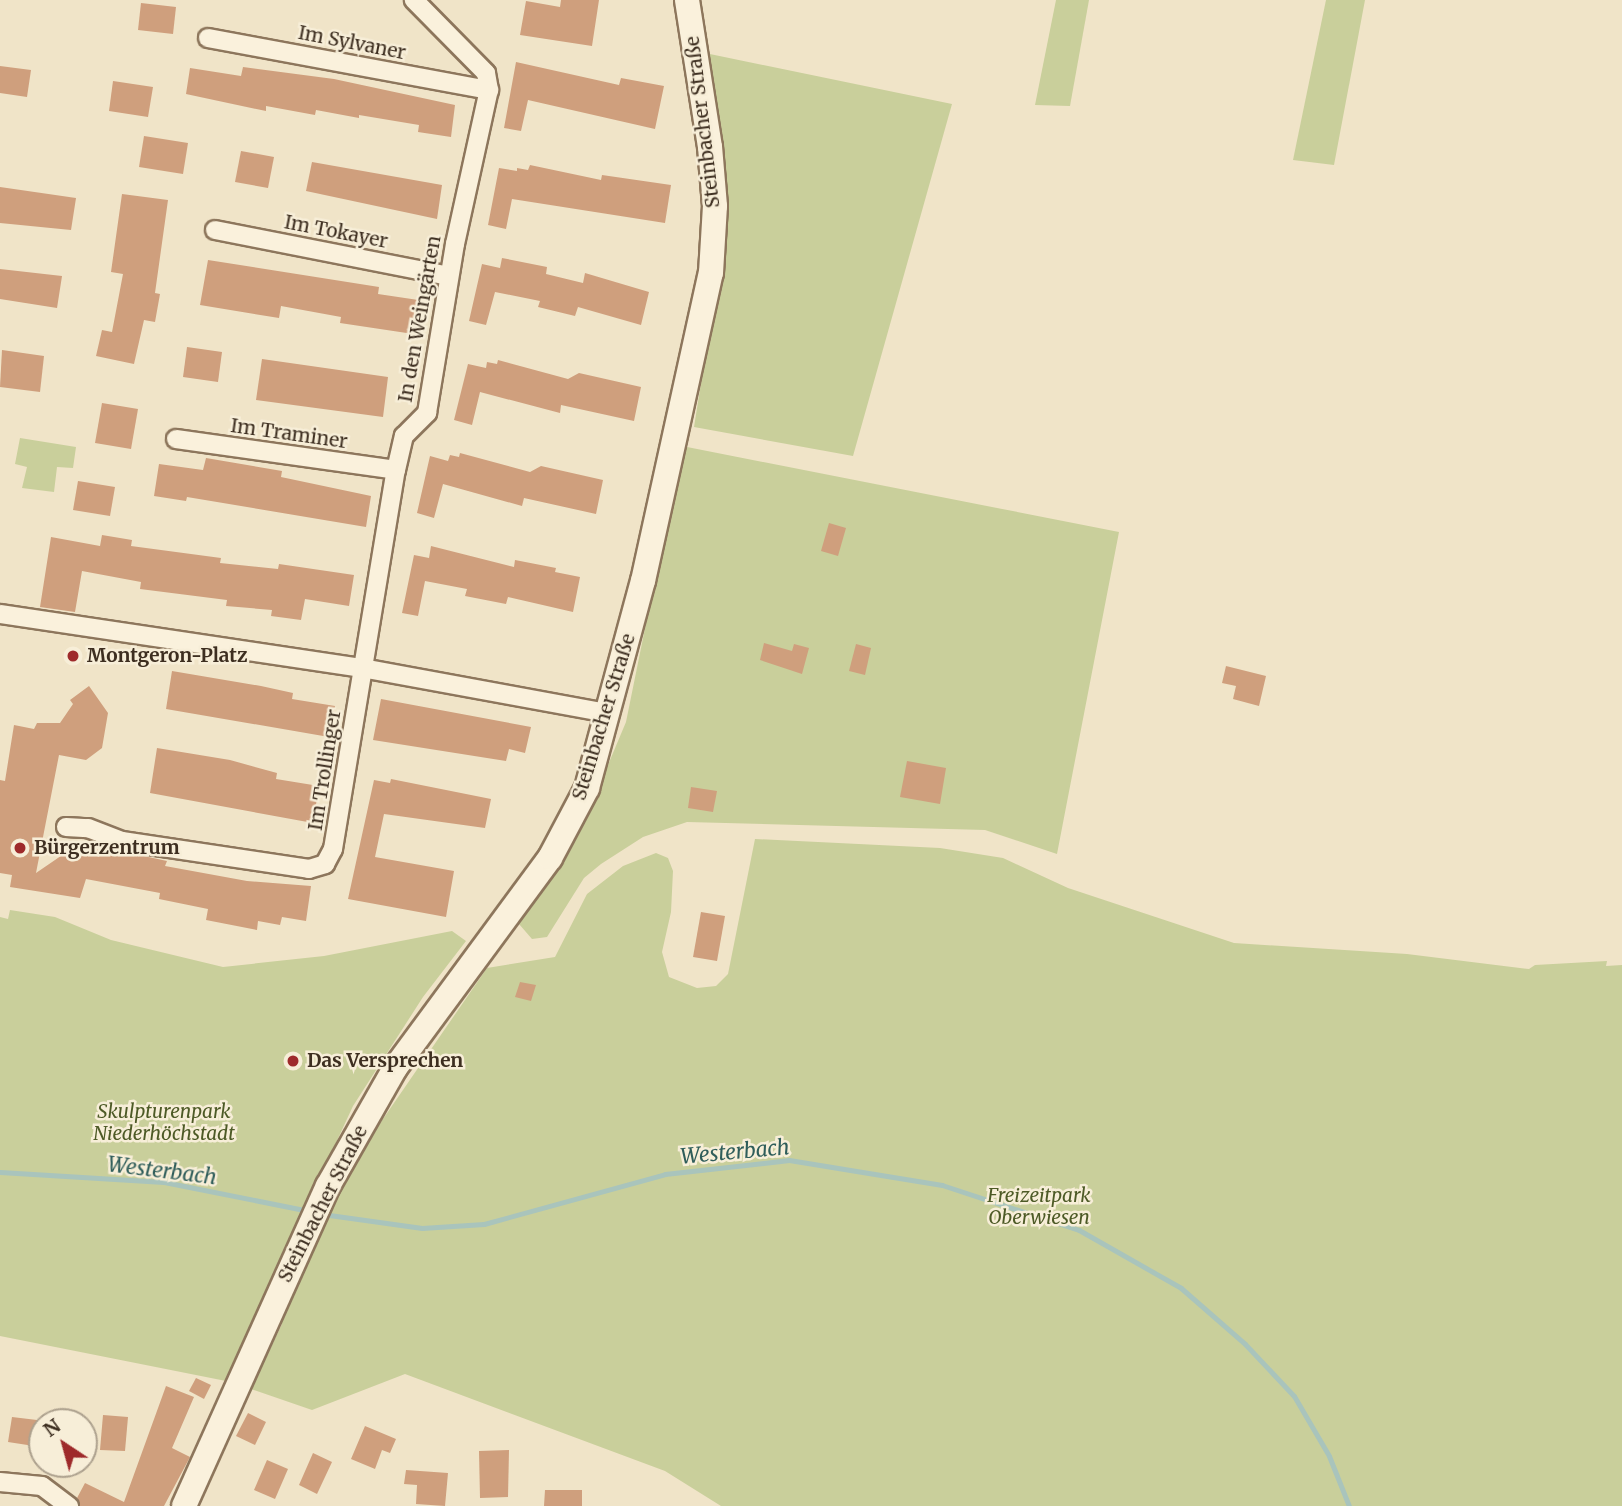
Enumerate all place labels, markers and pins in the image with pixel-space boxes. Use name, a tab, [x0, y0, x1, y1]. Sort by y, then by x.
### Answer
place label: Montgeron-Platz	[87, 645, 247, 667]
marker: Montgeron-Platz	[65, 648, 81, 664]
place label: Bürgerzentrum	[34, 837, 180, 859]
marker: Bürgerzentrum	[12, 840, 28, 856]
place label: Das Versprechen	[307, 1050, 463, 1072]
marker: Das Versprechen	[285, 1053, 301, 1069]

